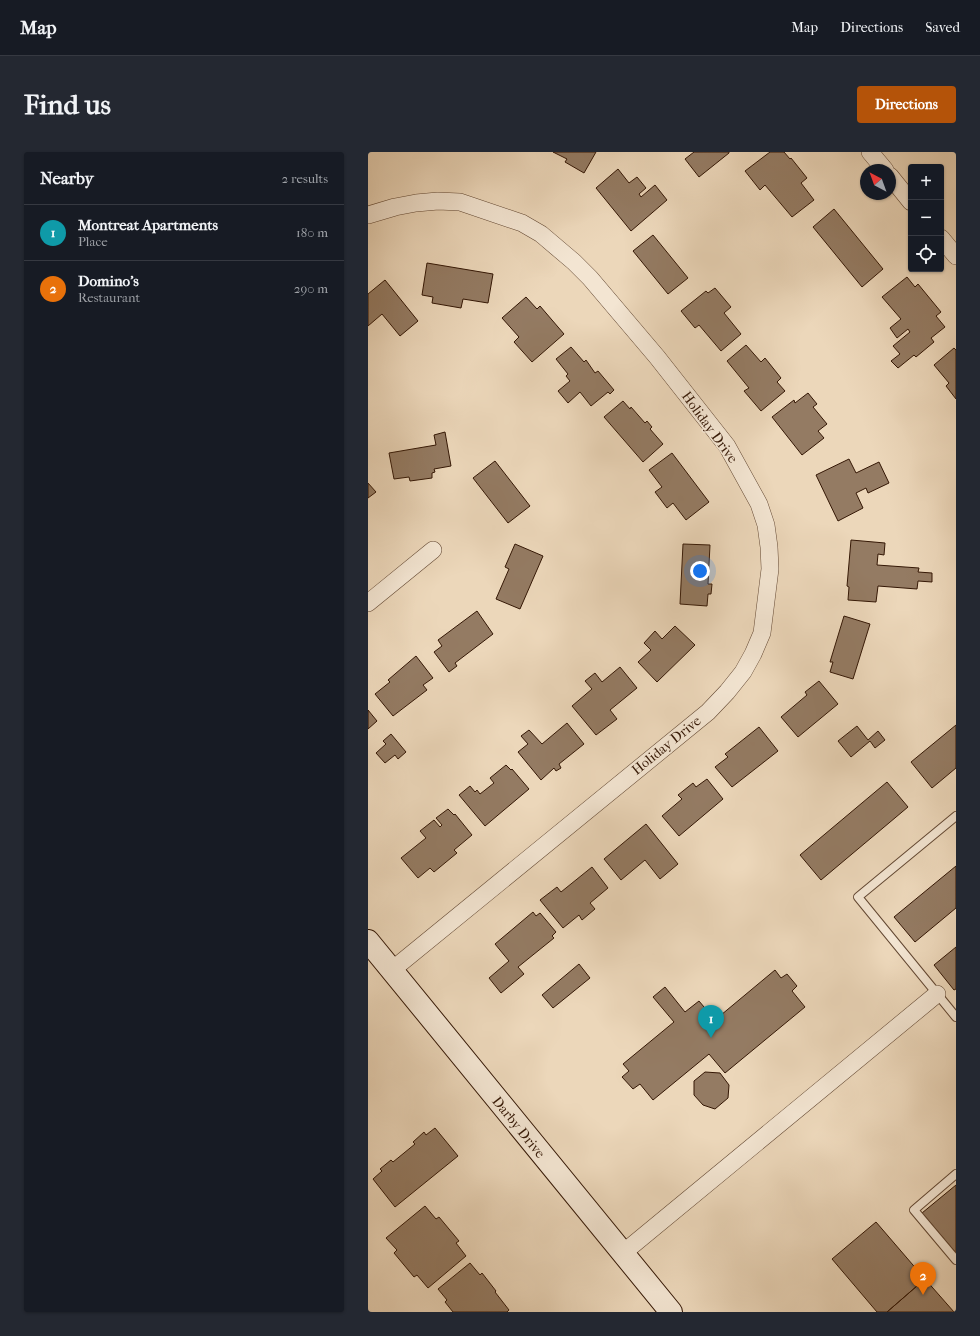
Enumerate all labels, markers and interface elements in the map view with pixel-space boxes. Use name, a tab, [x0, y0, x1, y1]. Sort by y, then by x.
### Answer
text: Map	[20, 17, 56, 39]
text: Map	[791, 19, 818, 36]
text: Directions	[840, 19, 903, 36]
text: Saved	[925, 19, 960, 36]
button: Directions	[857, 86, 956, 123]
text: Find us	[24, 88, 111, 121]
north arrow	[860, 164, 896, 200]
map controls	[908, 164, 944, 272]
button: +	[908, 164, 944, 200]
text: Nearby	[40, 168, 94, 188]
text: 2 results	[282, 171, 328, 186]
button: −	[908, 200, 944, 236]
text: Montreat Apartments	[78, 216, 218, 234]
text: 1	[51, 225, 55, 240]
text: 180 m	[296, 225, 328, 240]
text: Place	[78, 234, 108, 249]
button: locate	[908, 236, 944, 272]
text: Domino's	[78, 272, 139, 290]
text: 2	[50, 281, 56, 296]
text: 290 m	[294, 281, 328, 296]
text: Restaurant	[78, 290, 140, 305]
street label: Holiday Drive	[678, 388, 741, 466]
your location	[690, 561, 710, 581]
street label: Holiday Drive	[628, 712, 704, 779]
pin: 1	[698, 1005, 724, 1038]
street label: Darby Drive	[488, 1093, 549, 1162]
pin: 2	[910, 1262, 936, 1295]

